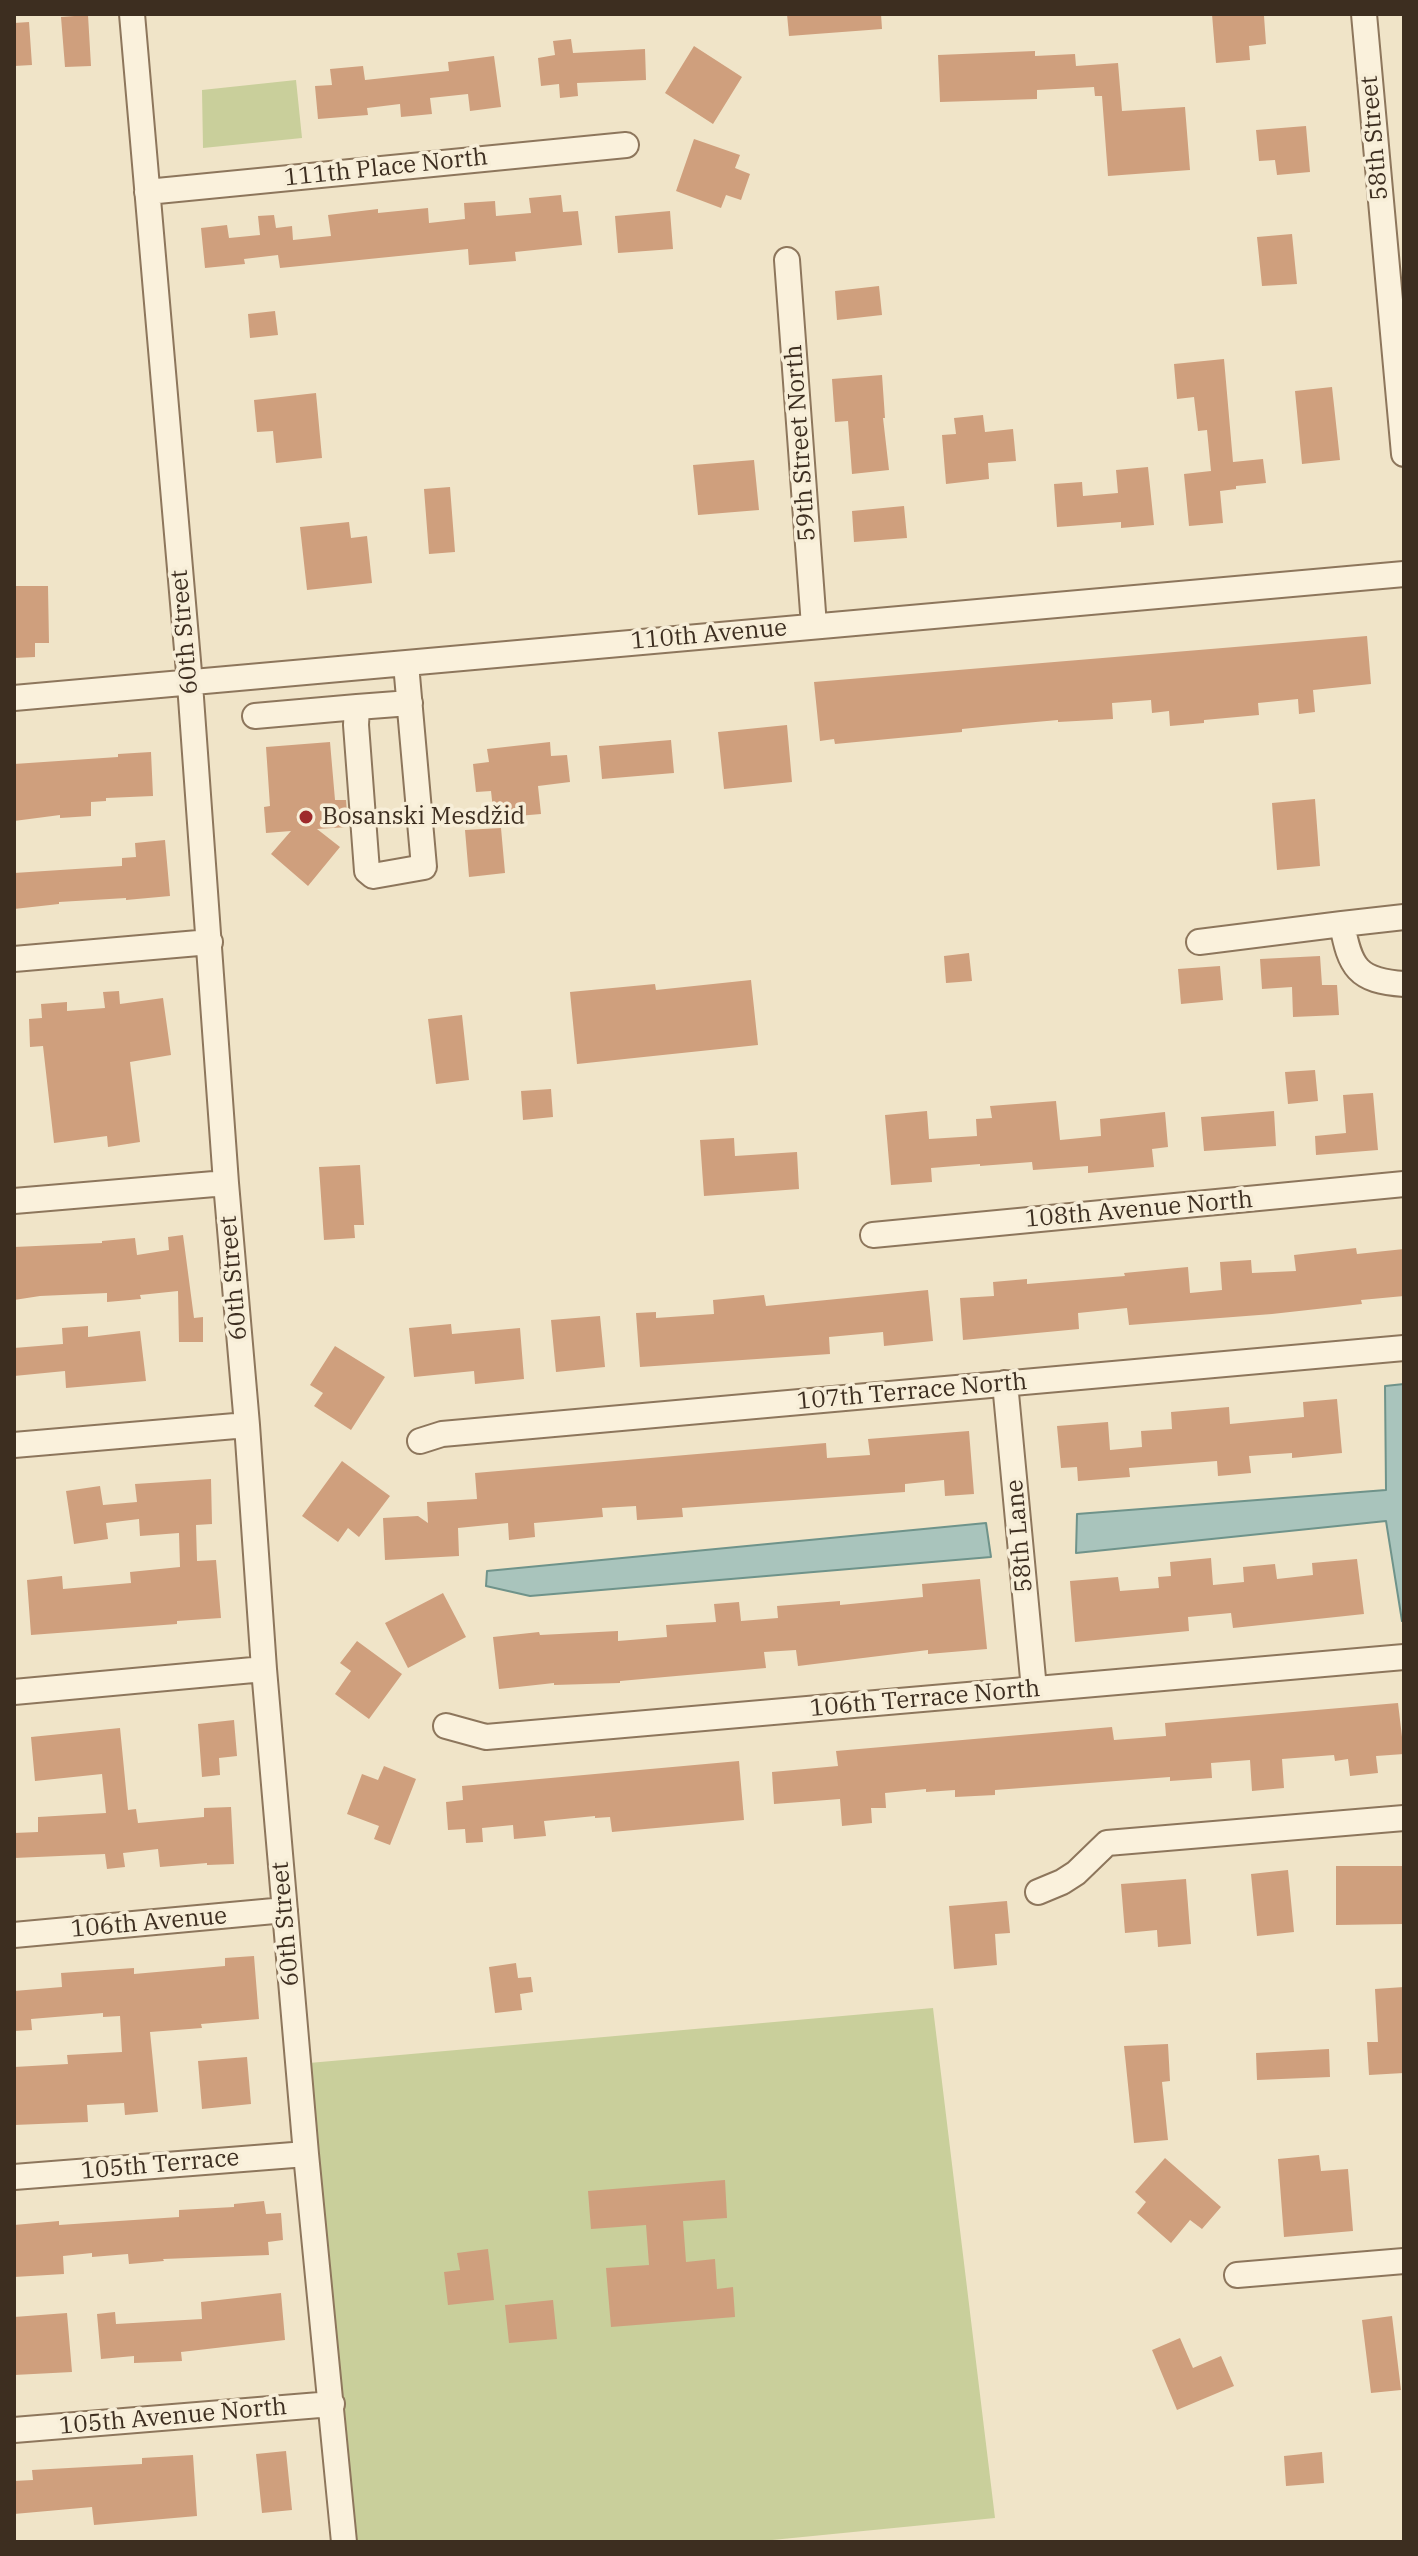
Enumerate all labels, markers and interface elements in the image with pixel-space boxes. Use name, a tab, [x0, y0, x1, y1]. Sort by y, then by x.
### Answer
street label: 58th Street	[1355, 74, 1395, 202]
street label: 111th Place North	[283, 143, 489, 193]
street label: 59th Street North	[780, 344, 822, 542]
street label: 60th Street	[165, 568, 205, 696]
street label: 110th Avenue	[630, 614, 788, 656]
place label: Bosanski Mesdžid	[322, 803, 525, 831]
marker: Bosanski Mesdžid	[297, 808, 315, 826]
street label: 108th Avenue North	[1024, 1186, 1254, 1234]
street label: 60th Street	[214, 1214, 254, 1342]
street label: 107th Terrace North	[796, 1368, 1028, 1416]
street label: 58th Lane	[1001, 1478, 1039, 1594]
street label: 106th Terrace North	[809, 1675, 1041, 1723]
street label: 60th Street	[266, 1860, 306, 1988]
street label: 106th Avenue	[70, 1902, 228, 1944]
street label: 105th Terrace	[80, 2144, 240, 2186]
street label: 105th Avenue North	[58, 2393, 288, 2441]

